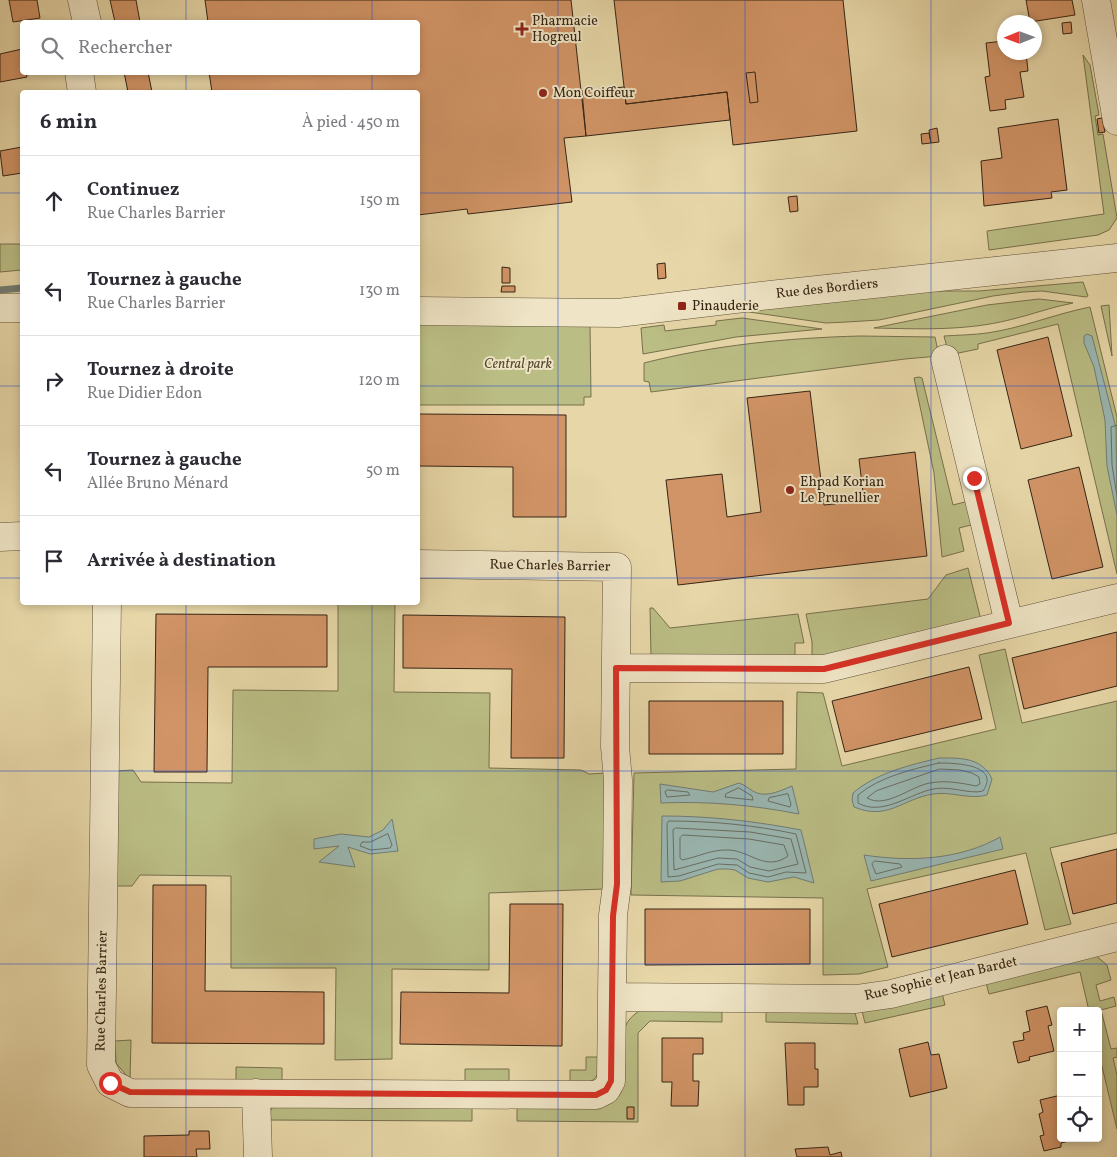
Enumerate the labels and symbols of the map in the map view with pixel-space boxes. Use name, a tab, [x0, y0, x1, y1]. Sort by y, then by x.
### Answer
place label: Pharmacie Hogreul	[532, 12, 598, 47]
north arrow	[997, 15, 1042, 60]
marker: Pharmacie Hogreul	[516, 23, 528, 35]
place label: Mon Coiffeur	[553, 84, 635, 103]
marker: Mon Coiffeur	[537, 87, 549, 99]
street label: Rue des Bordiers	[775, 274, 879, 304]
place label: Pinauderie	[692, 297, 759, 316]
marker: Pinauderie	[676, 300, 688, 312]
park label: Central park	[484, 355, 553, 374]
route end	[963, 467, 986, 490]
place label: Ehpad Korian Le Prunellier	[800, 473, 884, 508]
marker: Ehpad Korian Le Prunellier	[784, 484, 796, 496]
street label: Rue Charles Barrier	[489, 555, 611, 577]
street label: Rue Charles Barrier	[91, 930, 113, 1052]
street label: Rue Sophie et Jean Bardet	[863, 952, 1020, 1006]
route start	[99, 1072, 122, 1095]

